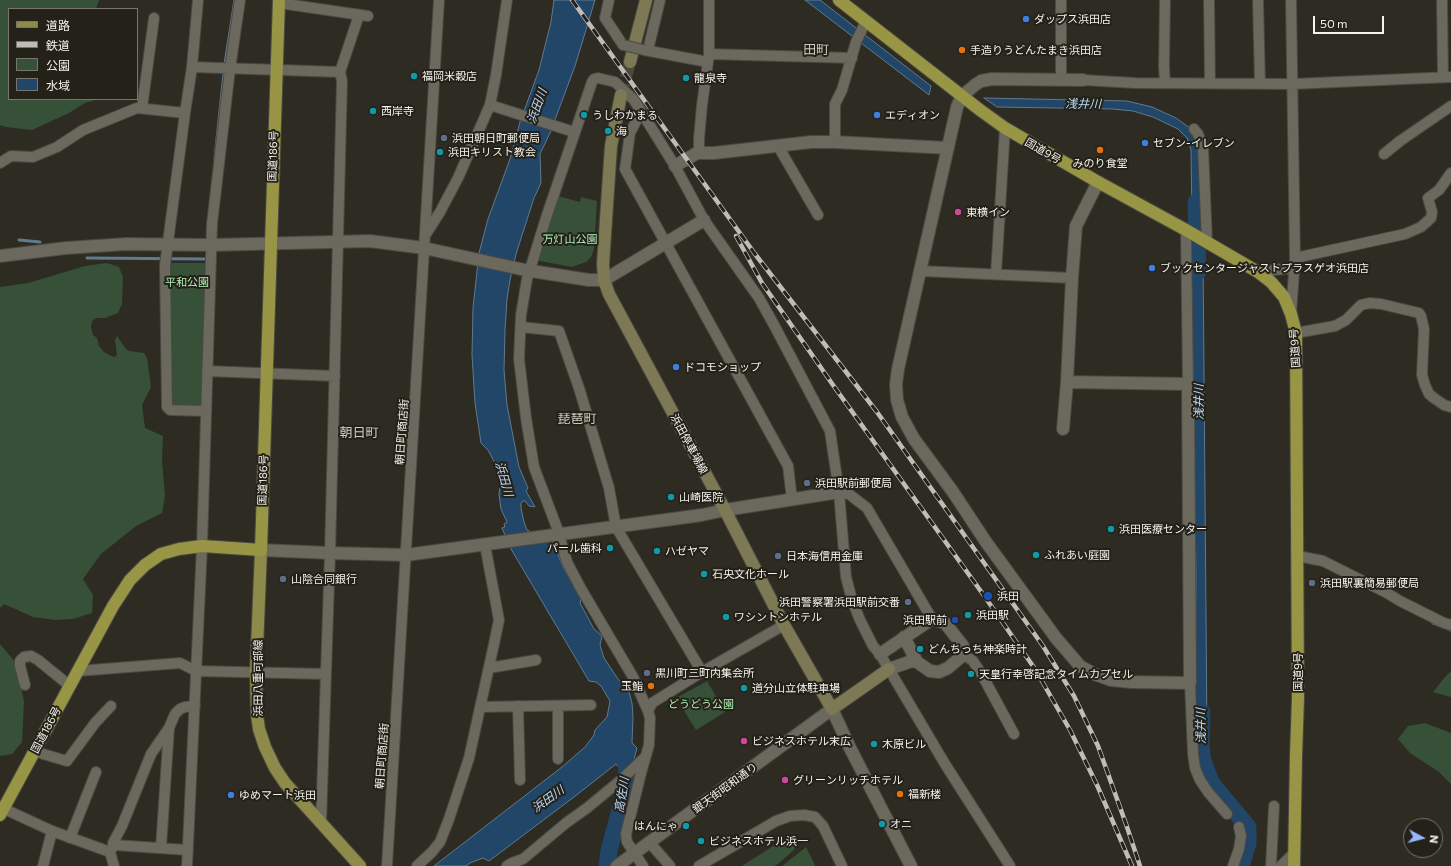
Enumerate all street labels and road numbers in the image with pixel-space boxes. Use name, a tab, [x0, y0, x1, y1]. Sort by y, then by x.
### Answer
street label: 国道186号	[266, 130, 280, 182]
street label: 国道9号	[1023, 135, 1063, 167]
street label: 国道9号	[1287, 328, 1303, 368]
street label: 朝日町商店街	[393, 399, 411, 465]
street label: 浜田停車場線	[668, 412, 710, 476]
street label: 国道186号	[256, 454, 270, 506]
street label: 浜田八重可部線	[251, 640, 265, 716]
street label: 国道9号	[1291, 652, 1305, 692]
street label: 国道186号	[28, 704, 64, 756]
street label: 朝日町商店街	[373, 723, 391, 789]
street label: 銀天街昭和通り	[690, 760, 760, 816]

